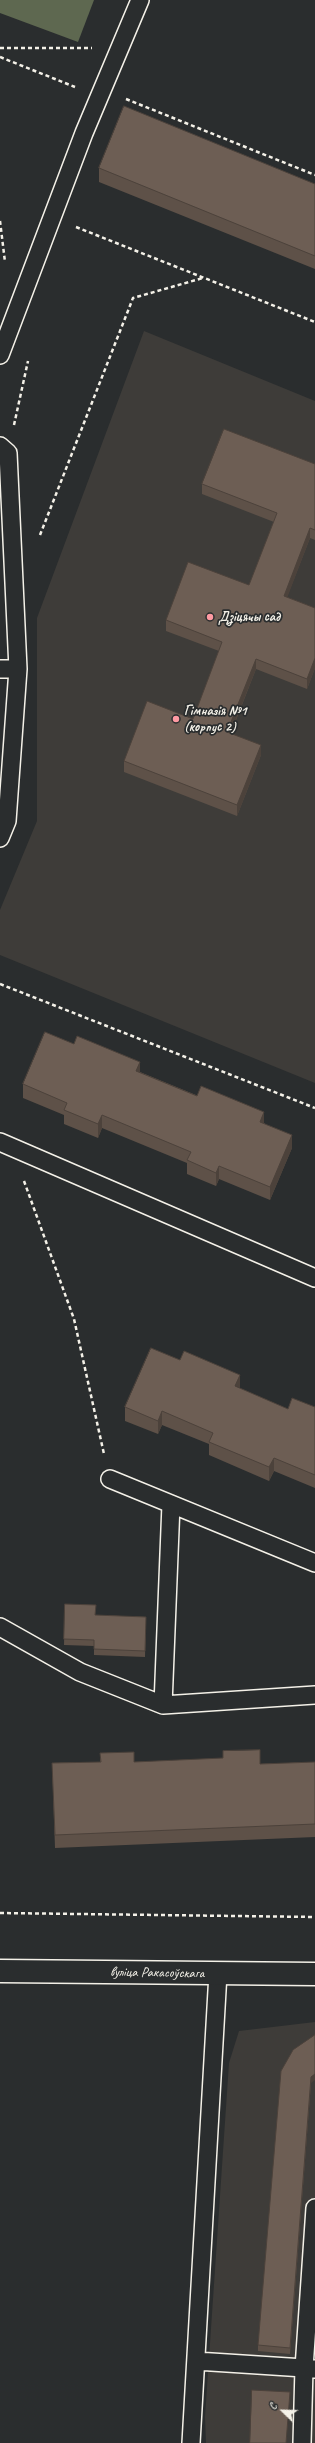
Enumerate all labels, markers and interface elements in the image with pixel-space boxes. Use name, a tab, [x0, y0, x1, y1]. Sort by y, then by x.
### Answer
place label: Дзіцячы сад	[218, 609, 280, 625]
marker: Дзіцячы сад	[205, 612, 215, 622]
place label: Гімназія №1 (корпус 2)	[184, 703, 246, 736]
marker: Гімназія №1 (корпус 2)	[171, 714, 181, 724]
street label: вуліца Ракасоўскага	[110, 1964, 204, 1982]
north arrow	[263, 2391, 303, 2431]
text: С	[264, 2401, 279, 2412]

